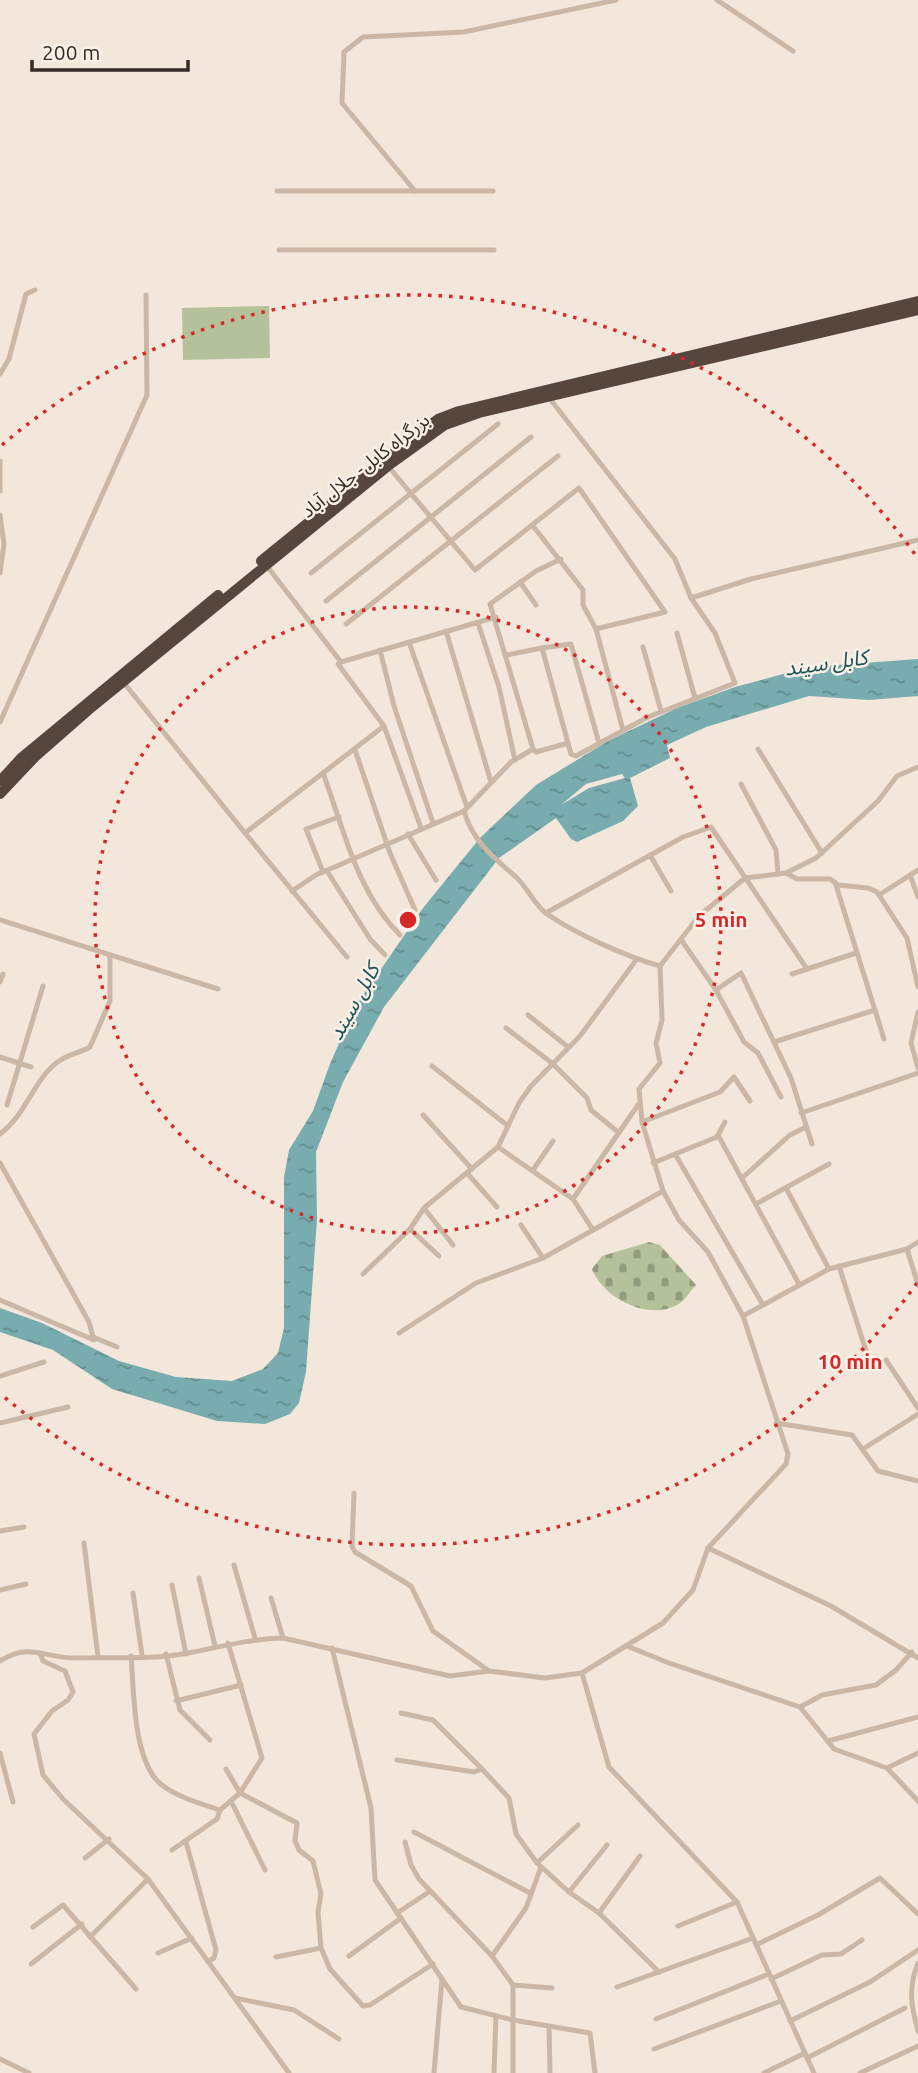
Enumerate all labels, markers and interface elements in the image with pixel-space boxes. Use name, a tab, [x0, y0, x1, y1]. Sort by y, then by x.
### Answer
scale bar	[32, 28, 187, 72]
text: 200 m	[42, 40, 100, 64]
street label: بزرگراه کابل- جلال آباد	[296, 408, 434, 523]
water label: کابل سيند	[783, 644, 873, 681]
text: 5 min	[694, 907, 748, 931]
centre of rings	[396, 908, 420, 932]
water label: کابل سيند	[322, 955, 387, 1044]
text: 10 min	[818, 1349, 882, 1373]

